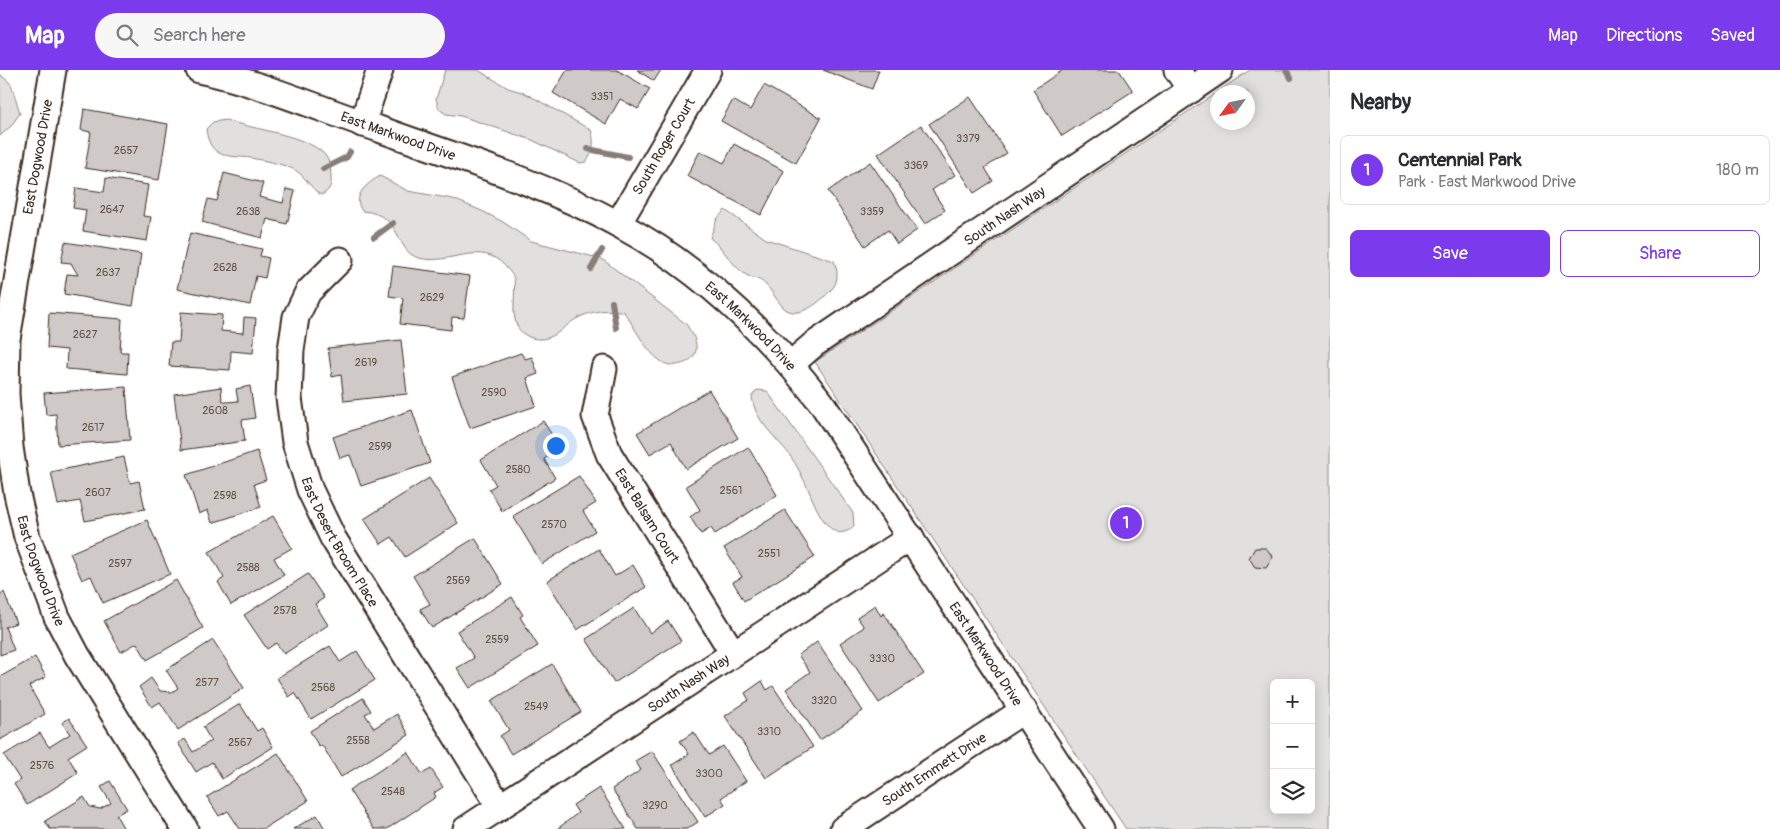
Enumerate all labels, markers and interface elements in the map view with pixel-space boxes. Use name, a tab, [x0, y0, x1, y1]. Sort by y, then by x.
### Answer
search box	[95, 13, 445, 58]
text: Map	[25, 21, 65, 50]
icon: search	[113, 21, 141, 49]
text: Search here	[153, 23, 246, 47]
text: Map	[1548, 24, 1578, 47]
text: Directions	[1606, 24, 1682, 47]
text: Saved	[1710, 24, 1755, 47]
north arrow	[1210, 85, 1255, 130]
text: Nearby	[1350, 89, 1411, 116]
house number: 3351	[591, 90, 613, 103]
street label: South Roger Court	[628, 94, 699, 198]
street label: East Dogwood Drive	[20, 98, 56, 216]
street label: East Markwood Drive	[339, 108, 458, 164]
house number: 3379	[956, 132, 980, 145]
house number: 2657	[114, 144, 138, 157]
text: Centennial Park	[1398, 148, 1522, 172]
house number: 3369	[904, 159, 929, 172]
text: 1	[1364, 160, 1370, 180]
text: 180 m	[1716, 160, 1759, 180]
text: Park · East Markwood Drive	[1398, 172, 1576, 192]
street label: South Nash Way	[960, 182, 1048, 249]
house number: 2647	[100, 203, 125, 216]
house number: 2638	[236, 205, 261, 218]
house number: 3359	[860, 205, 884, 218]
button: Save	[1350, 230, 1550, 277]
button: Share	[1560, 230, 1760, 277]
house number: 2628	[213, 261, 238, 274]
house number: 2637	[96, 266, 120, 279]
street label: East Markwood Drive	[702, 278, 800, 374]
house number: 2629	[420, 291, 445, 304]
house number: 2627	[73, 328, 97, 341]
house number: 2619	[355, 356, 378, 369]
house number: 2590	[481, 386, 507, 399]
house number: 2608	[202, 404, 228, 417]
house number: 2617	[82, 421, 105, 434]
your location	[543, 433, 569, 459]
house number: 2599	[368, 440, 392, 453]
house number: 2580	[505, 463, 531, 476]
street label: East Balsam Court	[611, 465, 684, 567]
street label: East Desert Broom Place	[298, 475, 382, 610]
house number: 2561	[720, 484, 742, 497]
house number: 2607	[85, 486, 111, 499]
house number: 2598	[213, 489, 237, 502]
pin: 1	[1110, 504, 1142, 542]
street label: East Dogwood Drive	[14, 514, 69, 629]
house number: 2570	[541, 518, 567, 531]
house number: 2551	[758, 547, 780, 560]
house number: 2597	[108, 557, 132, 570]
house number: 2588	[236, 561, 260, 574]
house number: 2569	[446, 574, 470, 587]
street label: East Markwood Drive	[946, 599, 1026, 709]
house number: 2578	[273, 604, 297, 617]
house number: 2559	[485, 633, 509, 646]
street label: South Nash Way	[644, 650, 733, 716]
house number: 3330	[869, 652, 895, 665]
house number: 2577	[195, 676, 219, 689]
map controls	[1270, 679, 1315, 814]
button: +	[1270, 679, 1315, 724]
house number: 2568	[311, 681, 335, 694]
house number: 3320	[811, 694, 837, 707]
house number: 2549	[524, 700, 548, 713]
button: −	[1270, 724, 1315, 769]
house number: 3310	[757, 725, 781, 738]
street label: South Emmett Drive	[879, 729, 990, 810]
house number: 2558	[346, 734, 370, 747]
house number: 2567	[228, 736, 252, 749]
house number: 2576	[30, 759, 54, 772]
house number: 3300	[695, 767, 723, 780]
button: layers	[1270, 769, 1315, 814]
house number: 2548	[381, 785, 405, 798]
house number: 3290	[642, 799, 668, 812]

